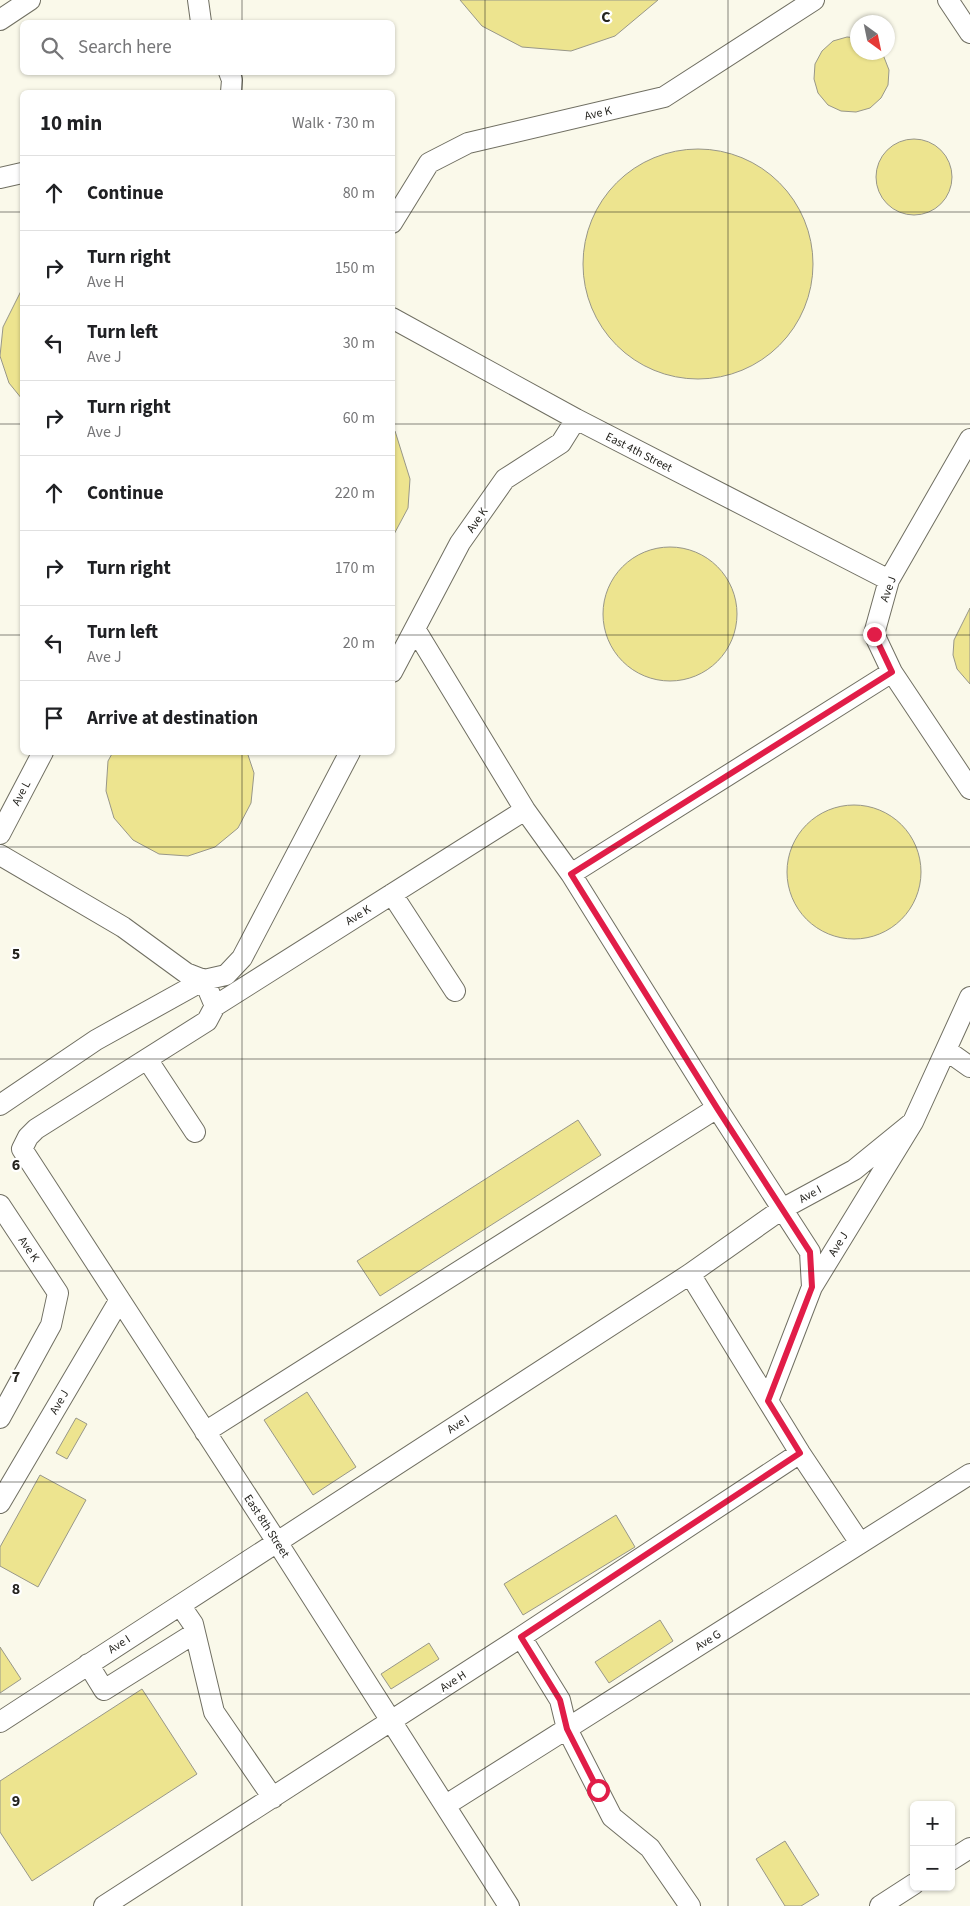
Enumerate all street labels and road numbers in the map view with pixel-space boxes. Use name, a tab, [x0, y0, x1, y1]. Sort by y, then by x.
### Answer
street label: Ave K	[583, 102, 613, 125]
street label: East 4th Street	[603, 428, 675, 477]
street label: Ave K	[463, 504, 492, 536]
street label: Ave J	[876, 574, 901, 604]
street label: Ave L	[8, 778, 35, 809]
street label: Ave K	[342, 901, 374, 930]
street label: Ave I	[796, 1181, 825, 1208]
street label: Ave J	[824, 1229, 853, 1260]
street label: Ave K	[14, 1233, 43, 1265]
street label: Ave J	[46, 1387, 73, 1418]
street label: Ave I	[444, 1411, 473, 1438]
street label: East 8th Street	[240, 1491, 293, 1561]
street label: Ave G	[692, 1626, 725, 1655]
street label: Ave I	[105, 1631, 134, 1658]
street label: Ave H	[437, 1667, 470, 1696]

